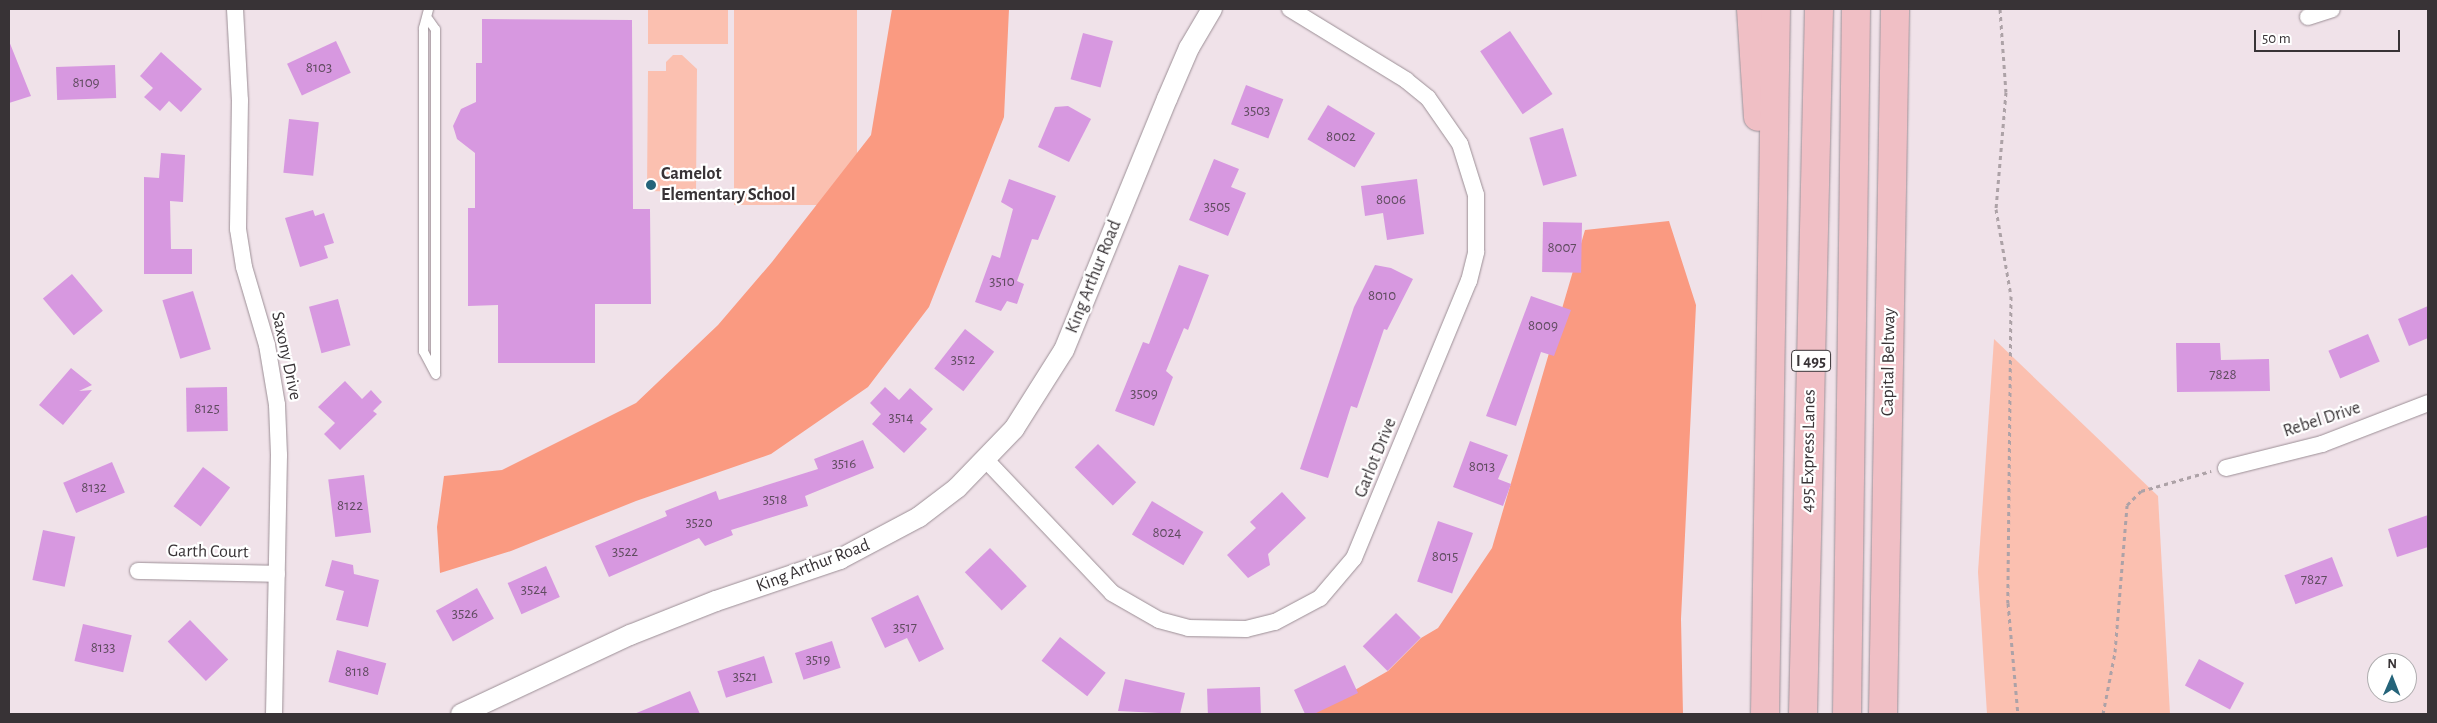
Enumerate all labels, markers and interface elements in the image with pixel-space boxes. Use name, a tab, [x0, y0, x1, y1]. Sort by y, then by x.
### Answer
scale bar	[2257, 20, 2403, 52]
text: 50 m	[2262, 31, 2291, 46]
house number: 8103	[306, 59, 332, 77]
house number: 8109	[72, 74, 100, 92]
house number: 3503	[1244, 102, 1270, 120]
house number: 8002	[1326, 128, 1356, 146]
place label: Camelot Elementary School	[661, 164, 796, 206]
marker: Camelot Elementary School	[645, 179, 657, 191]
house number: 8006	[1376, 191, 1406, 209]
house number: 3505	[1204, 198, 1230, 216]
street label: King Arthur Road	[1062, 217, 1126, 337]
house number: 8007	[1547, 239, 1577, 257]
house number: 3510	[989, 273, 1015, 291]
house number: 8010	[1368, 287, 1396, 305]
street label: Capital Beltway	[1877, 308, 1901, 416]
street label: Saxony Drive	[266, 310, 306, 402]
house number: 8009	[1528, 317, 1558, 335]
road number: I 495	[1791, 348, 1831, 374]
house number: 3512	[951, 351, 975, 369]
house number: 7828	[2209, 366, 2237, 384]
house number: 3509	[1130, 385, 1158, 403]
street label: 495 Express Lanes	[1797, 389, 1821, 513]
street label: Rebel Drive	[2281, 397, 2363, 443]
house number: 8125	[194, 400, 220, 418]
house number: 3514	[889, 409, 913, 427]
street label: Garlot Drive	[1350, 415, 1402, 501]
house number: 3516	[832, 455, 856, 473]
house number: 8013	[1469, 458, 1495, 476]
house number: 8132	[81, 479, 107, 497]
house number: 3518	[763, 491, 787, 509]
house number: 8122	[337, 497, 363, 515]
house number: 3520	[685, 514, 713, 532]
house number: 8024	[1152, 524, 1182, 542]
street label: King Arthur Road	[753, 534, 873, 598]
street label: Garth Court	[167, 540, 249, 564]
house number: 3522	[612, 543, 638, 561]
house number: 8015	[1432, 548, 1458, 566]
house number: 7827	[2301, 571, 2327, 589]
house number: 3524	[521, 581, 547, 599]
house number: 3526	[452, 605, 478, 623]
house number: 3517	[893, 619, 917, 637]
house number: 8133	[91, 639, 115, 657]
house number: 3519	[806, 651, 830, 669]
north arrow	[2367, 653, 2417, 703]
text: N	[2387, 657, 2397, 671]
house number: 8118	[345, 663, 369, 681]
house number: 3521	[733, 668, 757, 686]

